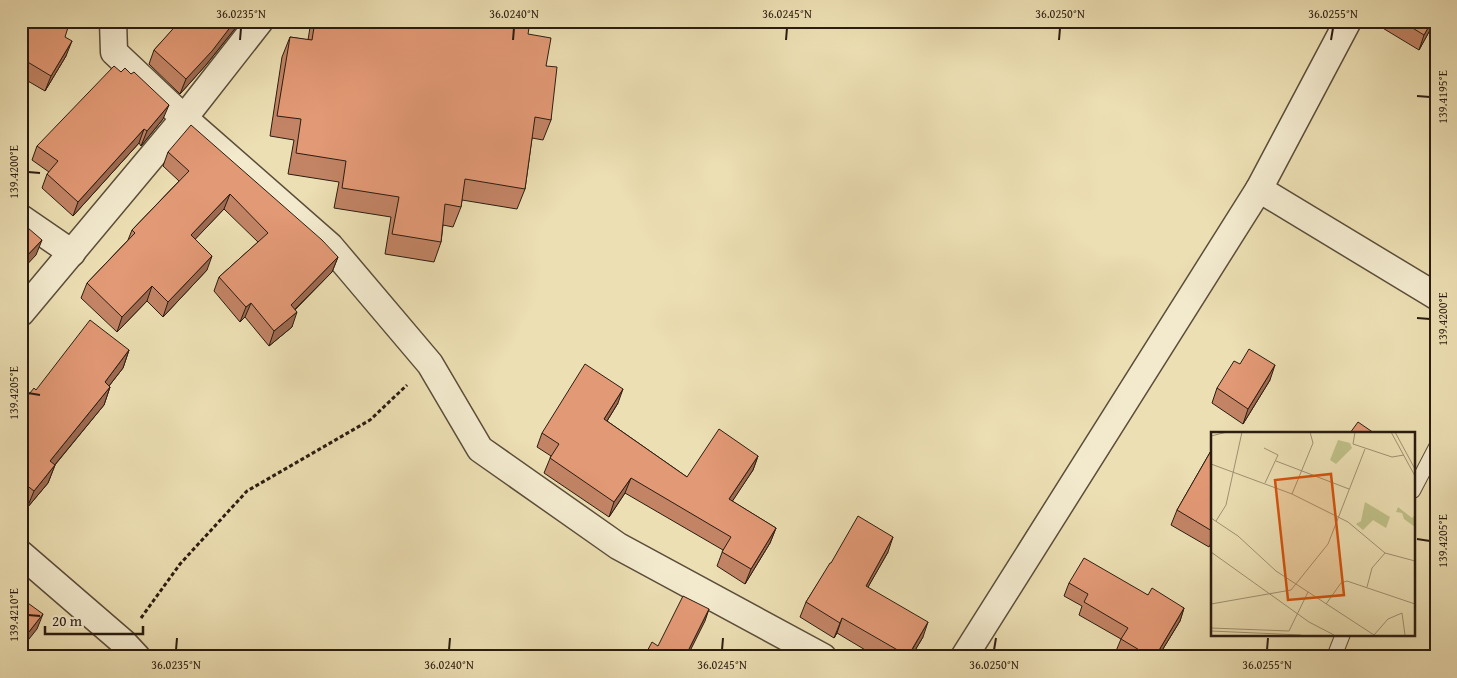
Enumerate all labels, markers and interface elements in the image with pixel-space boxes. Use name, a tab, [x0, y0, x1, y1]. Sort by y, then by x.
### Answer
text: 36.0235°N	[216, 5, 266, 22]
text: 36.0240°N	[489, 5, 539, 22]
text: 36.0245°N	[762, 5, 812, 22]
text: 36.0250°N	[1035, 5, 1085, 22]
text: 36.0255°N	[1308, 5, 1358, 22]
text: 139.4195°E	[1434, 70, 1451, 124]
text: 139.4200°E	[5, 145, 22, 199]
text: 139.4200°E	[1434, 292, 1451, 346]
text: 139.4205°E	[5, 366, 22, 420]
inset map	[1211, 432, 1414, 636]
text: 139.4205°E	[1434, 514, 1451, 568]
text: 139.4210°E	[5, 588, 22, 642]
scale bar	[45, 603, 142, 635]
text: 20 m	[52, 610, 83, 631]
text: 36.0235°N	[151, 656, 201, 673]
text: 36.0240°N	[424, 656, 474, 673]
text: 36.0245°N	[697, 656, 747, 673]
text: 36.0250°N	[969, 656, 1019, 673]
text: 36.0255°N	[1242, 656, 1292, 673]

